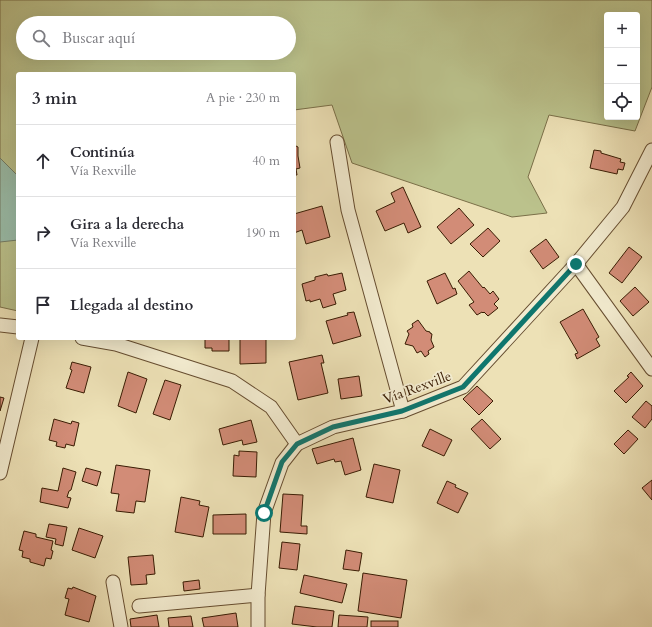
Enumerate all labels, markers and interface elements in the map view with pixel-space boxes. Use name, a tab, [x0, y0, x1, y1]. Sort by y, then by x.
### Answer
map controls	[604, 12, 640, 120]
button: +	[604, 12, 640, 48]
search box	[16, 16, 296, 60]
icon: search	[30, 27, 52, 49]
text: Buscar aquí	[62, 28, 135, 48]
button: −	[604, 48, 640, 84]
button: locate	[604, 84, 640, 120]
text: 3 min	[32, 87, 77, 110]
text: A pie · 230 m	[206, 89, 280, 107]
text: Continúa	[70, 142, 135, 162]
icon: ahead	[32, 150, 54, 172]
text: 40 m	[252, 152, 280, 170]
text: Vía Rexville	[70, 162, 136, 180]
text: Gira a la derecha	[70, 214, 184, 234]
icon: right	[32, 222, 54, 244]
text: 190 m	[246, 224, 280, 242]
text: Vía Rexville	[70, 234, 136, 252]
route end	[567, 255, 585, 273]
icon: arrive	[32, 294, 54, 316]
text: Llegada al destino	[70, 295, 193, 315]
street label: Vía Rexville	[380, 366, 454, 409]
route start	[255, 504, 273, 522]

